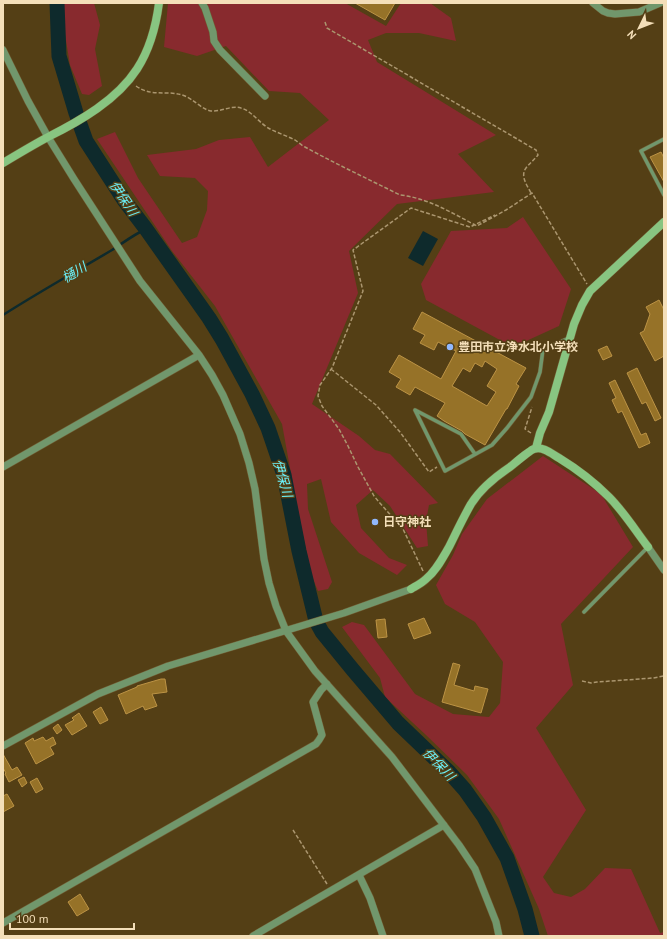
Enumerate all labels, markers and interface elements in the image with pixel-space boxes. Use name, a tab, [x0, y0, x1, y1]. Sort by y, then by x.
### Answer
north arrow	[619, 8, 659, 48]
text: N	[624, 27, 639, 42]
water label: 伊保川	[106, 177, 143, 221]
water label: 樋川	[59, 257, 91, 286]
place label: 豊田市立浄水北小学校	[458, 339, 578, 354]
marker: 豊田市立浄水北小学校	[445, 342, 455, 352]
water label: 伊保川	[269, 457, 297, 501]
place label: 日守神社	[383, 514, 431, 529]
marker: 日守神社	[370, 517, 380, 527]
water label: 伊保川	[419, 744, 460, 786]
scale bar	[10, 905, 134, 931]
text: 100 m	[16, 911, 49, 926]

